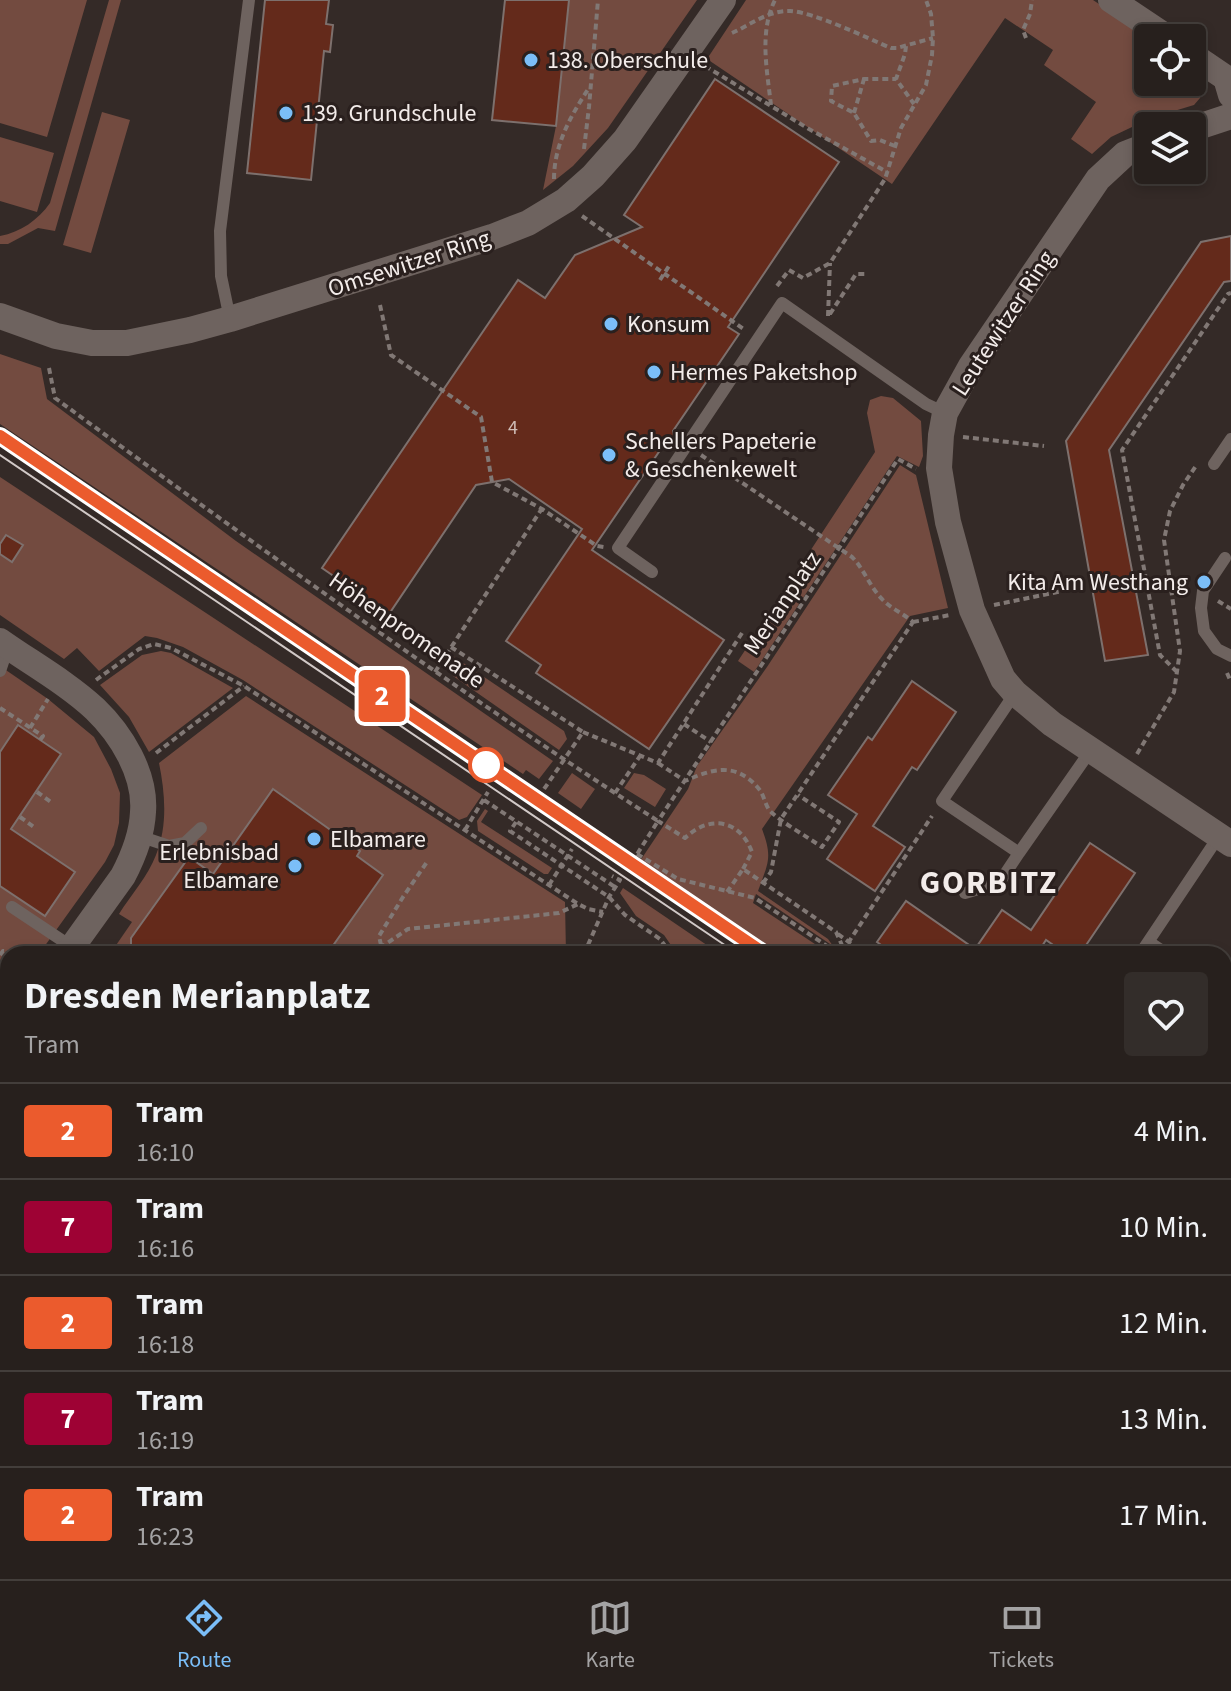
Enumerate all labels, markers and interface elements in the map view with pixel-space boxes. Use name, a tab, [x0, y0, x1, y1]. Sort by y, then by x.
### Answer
map controls	[1134, 24, 1206, 184]
button: locate	[1134, 24, 1206, 96]
place label: 138. Oberschule	[547, 43, 708, 78]
marker: 138. Oberschule	[522, 51, 540, 69]
place label: 139. Grundschule	[302, 96, 476, 131]
marker: 139. Grundschule	[277, 104, 295, 122]
button: layers	[1134, 112, 1206, 184]
street label: Omsewitzer Ring	[323, 221, 495, 306]
street label: Leutewitzer Ring	[943, 244, 1064, 403]
place label: Konsum	[627, 307, 710, 342]
marker: Konsum	[602, 315, 620, 333]
place label: Hermes Paketshop	[670, 355, 858, 390]
marker: Hermes Paketshop	[645, 363, 663, 381]
house number: 4	[508, 414, 518, 442]
place label: Schellers Papeterie & Geschenkewelt	[625, 424, 816, 487]
marker: Schellers Papeterie & Geschenkewelt	[600, 446, 618, 464]
street label: Merianplatz	[735, 544, 830, 662]
street label: Höhenpromenade	[322, 563, 492, 697]
place label: Kita Am Westhang	[1007, 565, 1188, 600]
marker: Kita Am Westhang	[1195, 573, 1213, 591]
line badge: 2	[356, 670, 408, 722]
text: 2	[375, 676, 389, 716]
unlabelled marker	[469, 748, 503, 782]
place label: Elbamare	[330, 822, 426, 857]
marker: Elbamare	[305, 830, 323, 848]
place label: Erlebnisbad Elbamare	[159, 835, 279, 898]
marker: Erlebnisbad Elbamare	[286, 857, 304, 875]
district label: GORBITZ	[920, 860, 1058, 906]
text: Dresden Merianplatz	[24, 969, 370, 1023]
button: heart	[1124, 972, 1208, 1056]
text: Tram	[24, 1026, 80, 1063]
text: Tram	[136, 1091, 204, 1134]
text: 4 Min.	[1134, 1110, 1208, 1153]
text: 2	[61, 1111, 75, 1151]
text: 16:10	[136, 1134, 194, 1171]
text: Tram	[136, 1187, 204, 1230]
text: 10 Min.	[1119, 1206, 1208, 1249]
text: 7	[61, 1207, 75, 1247]
text: 16:16	[136, 1230, 194, 1267]
text: Tram	[136, 1283, 204, 1326]
text: 12 Min.	[1119, 1302, 1208, 1345]
text: 2	[61, 1303, 75, 1343]
text: 16:18	[136, 1326, 194, 1363]
text: Tram	[136, 1379, 204, 1422]
text: 13 Min.	[1119, 1398, 1208, 1441]
text: 7	[61, 1399, 75, 1439]
text: 16:19	[136, 1422, 194, 1459]
text: Tram	[136, 1475, 204, 1518]
text: 17 Min.	[1119, 1494, 1208, 1537]
text: 2	[61, 1495, 75, 1535]
text: 16:23	[136, 1518, 194, 1555]
tab: Route	[177, 1596, 231, 1676]
tab: Karte	[585, 1596, 635, 1676]
tab: Tickets	[989, 1596, 1054, 1676]

